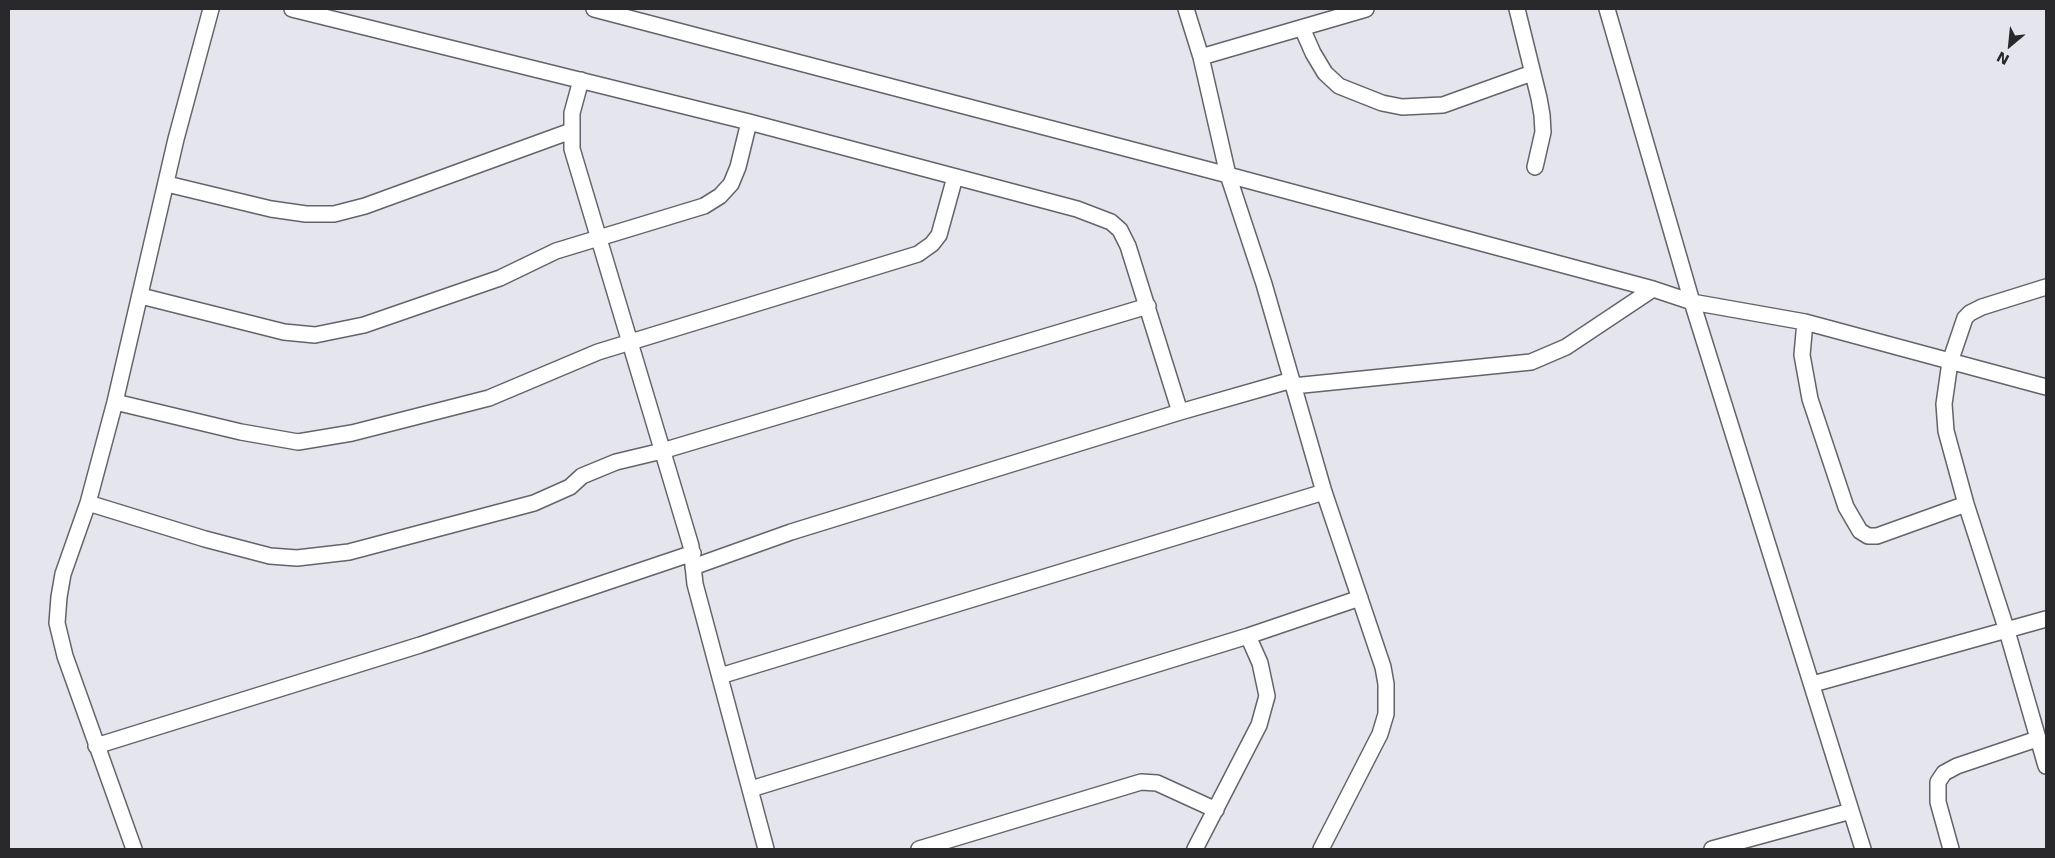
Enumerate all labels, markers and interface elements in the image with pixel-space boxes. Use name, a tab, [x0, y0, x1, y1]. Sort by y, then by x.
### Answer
north arrow	[1985, 20, 2035, 70]
text: N	[1994, 48, 2012, 68]

